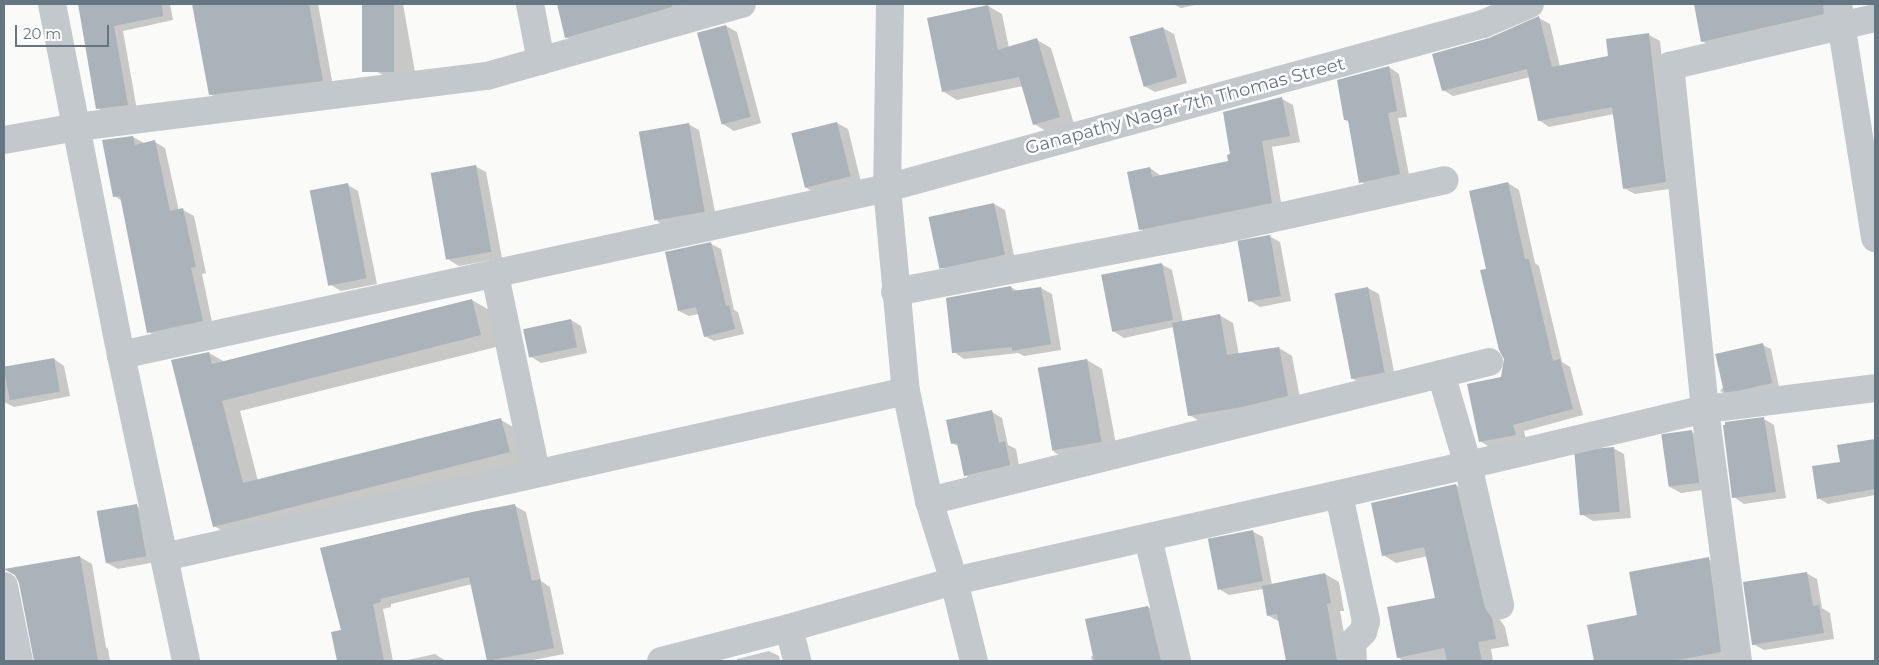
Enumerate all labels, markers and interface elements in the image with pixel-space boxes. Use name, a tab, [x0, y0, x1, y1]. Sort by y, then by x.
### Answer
scale bar	[18, 15, 111, 47]
text: 20 m	[23, 24, 61, 43]
street label: Ganapathy Nagar 7th Thomas Street	[1023, 53, 1347, 159]

